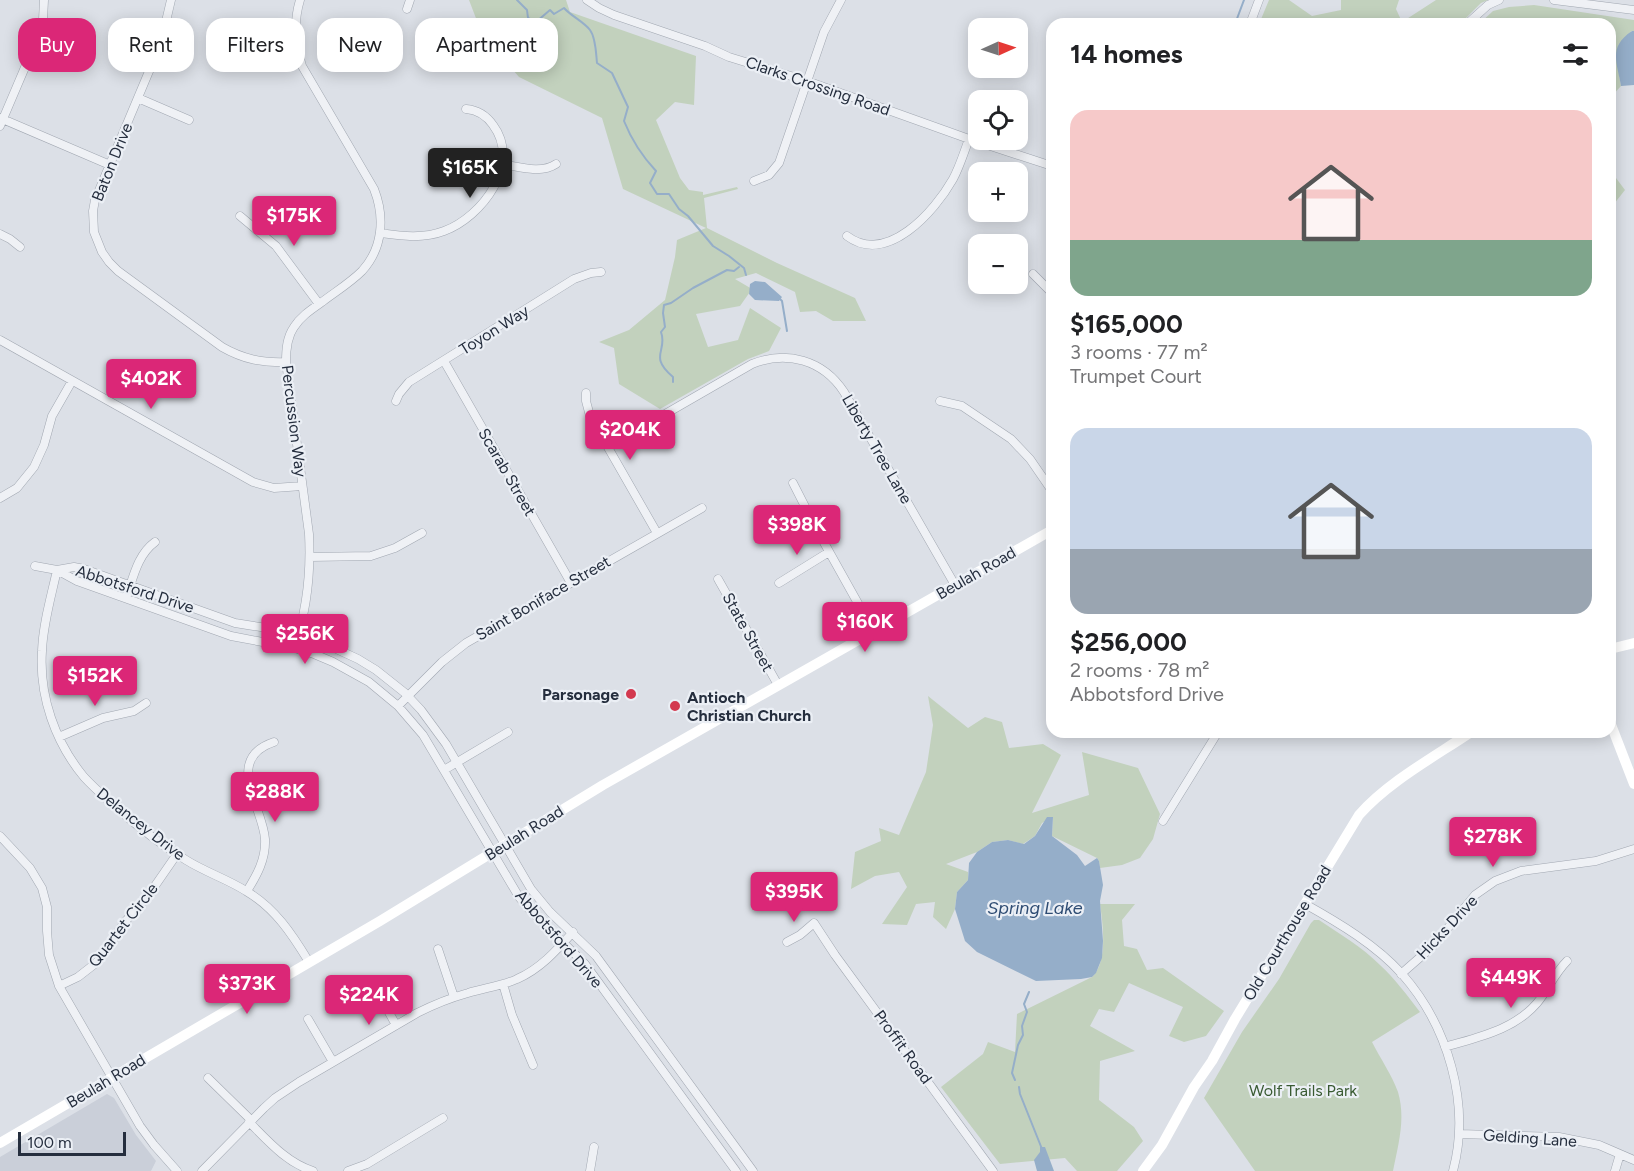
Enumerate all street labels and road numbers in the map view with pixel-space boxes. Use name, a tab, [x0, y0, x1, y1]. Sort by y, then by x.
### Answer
street label: Clarks Crossing Road	[743, 52, 893, 120]
street label: Baton Drive	[88, 120, 136, 204]
street label: Toyon Way	[456, 301, 533, 359]
street label: Percussion Way	[278, 364, 310, 479]
street label: Liberty Tree Lane	[838, 391, 916, 507]
street label: Scarab Street	[474, 425, 540, 519]
street label: Beulah Road	[933, 543, 1019, 603]
street label: Saint Boniface Street	[472, 552, 614, 644]
street label: Abbotsford Drive	[73, 561, 197, 617]
street label: State Street	[718, 589, 778, 675]
street label: Delancey Drive	[93, 784, 189, 865]
street label: Beulah Road	[481, 801, 567, 865]
street label: Old Courthouse Road	[1239, 862, 1335, 1004]
street label: Quartet Circle	[84, 879, 162, 971]
street label: Abbotsford Drive	[511, 886, 607, 992]
street label: Hicks Drive	[1413, 891, 1482, 963]
street label: Proffit Road	[870, 1007, 936, 1087]
street label: Beulah Road	[63, 1050, 149, 1112]
street label: Gelding Lane	[1482, 1125, 1578, 1151]

